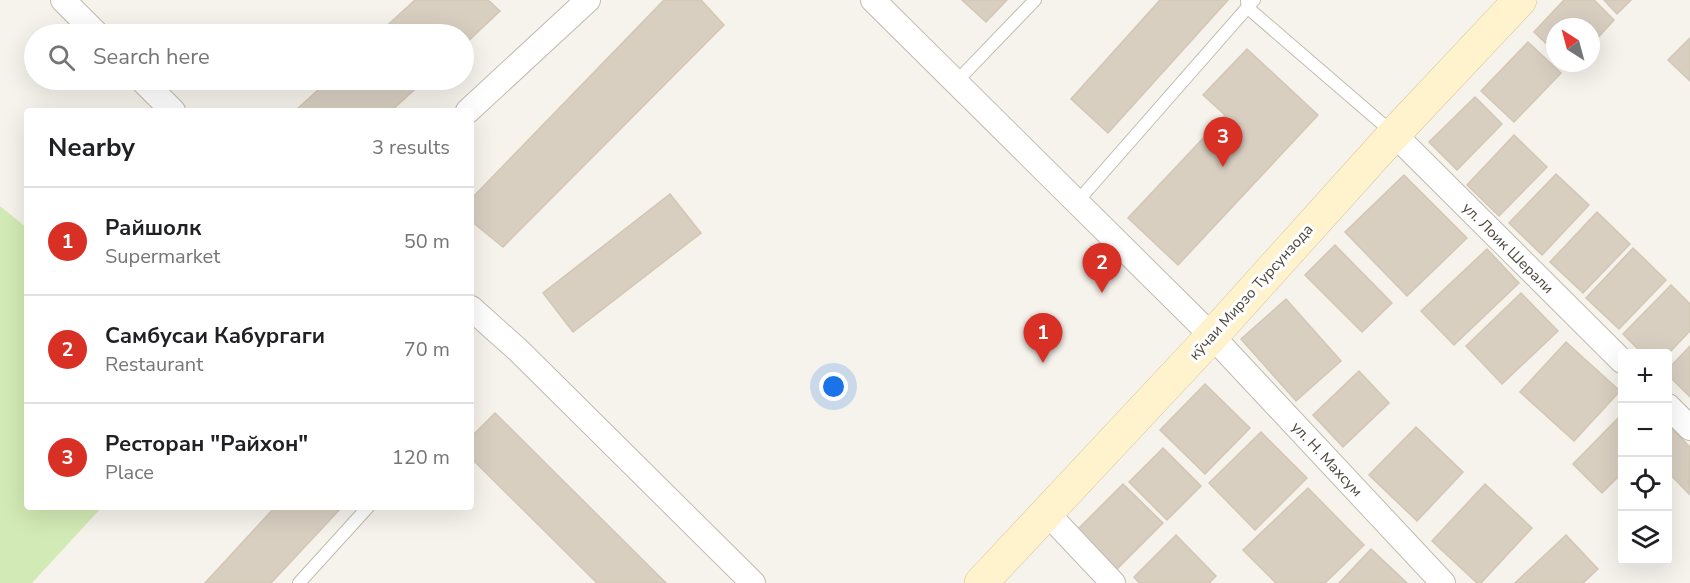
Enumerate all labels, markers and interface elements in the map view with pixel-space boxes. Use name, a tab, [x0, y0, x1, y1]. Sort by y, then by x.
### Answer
north arrow	[1546, 18, 1600, 72]
search box	[24, 24, 474, 90]
icon: search	[45, 41, 78, 74]
text: Search here	[93, 42, 210, 72]
pin: 3	[1204, 118, 1242, 167]
text: Nearby	[48, 130, 135, 165]
text: 3 results	[372, 134, 450, 161]
street label: ул. Лоик Шерали	[1458, 198, 1558, 298]
text: Райшолк	[105, 213, 201, 243]
street label: кӯчаи Мирзо Турсунзода	[1185, 220, 1317, 364]
text: 1	[62, 228, 74, 255]
text: 50 m	[404, 228, 450, 255]
text: Supermarket	[105, 243, 220, 270]
pin: 2	[1082, 244, 1122, 293]
pin: 1	[1024, 314, 1062, 363]
text: Самбусаи Кабургаги	[105, 321, 325, 351]
text: 2	[62, 336, 74, 363]
text: 70 m	[404, 336, 450, 363]
map controls	[1618, 349, 1672, 565]
button: +	[1618, 349, 1672, 403]
text: Restaurant	[105, 351, 203, 378]
your location	[819, 372, 848, 401]
button: −	[1618, 403, 1672, 457]
street label: ул. Н. Махсум	[1287, 417, 1367, 501]
text: Ресторан "Райхон"	[105, 429, 308, 459]
text: 3	[62, 444, 74, 471]
text: 120 m	[392, 444, 450, 471]
button: locate	[1618, 457, 1672, 511]
text: Place	[105, 459, 154, 486]
button: layers	[1618, 511, 1672, 565]

